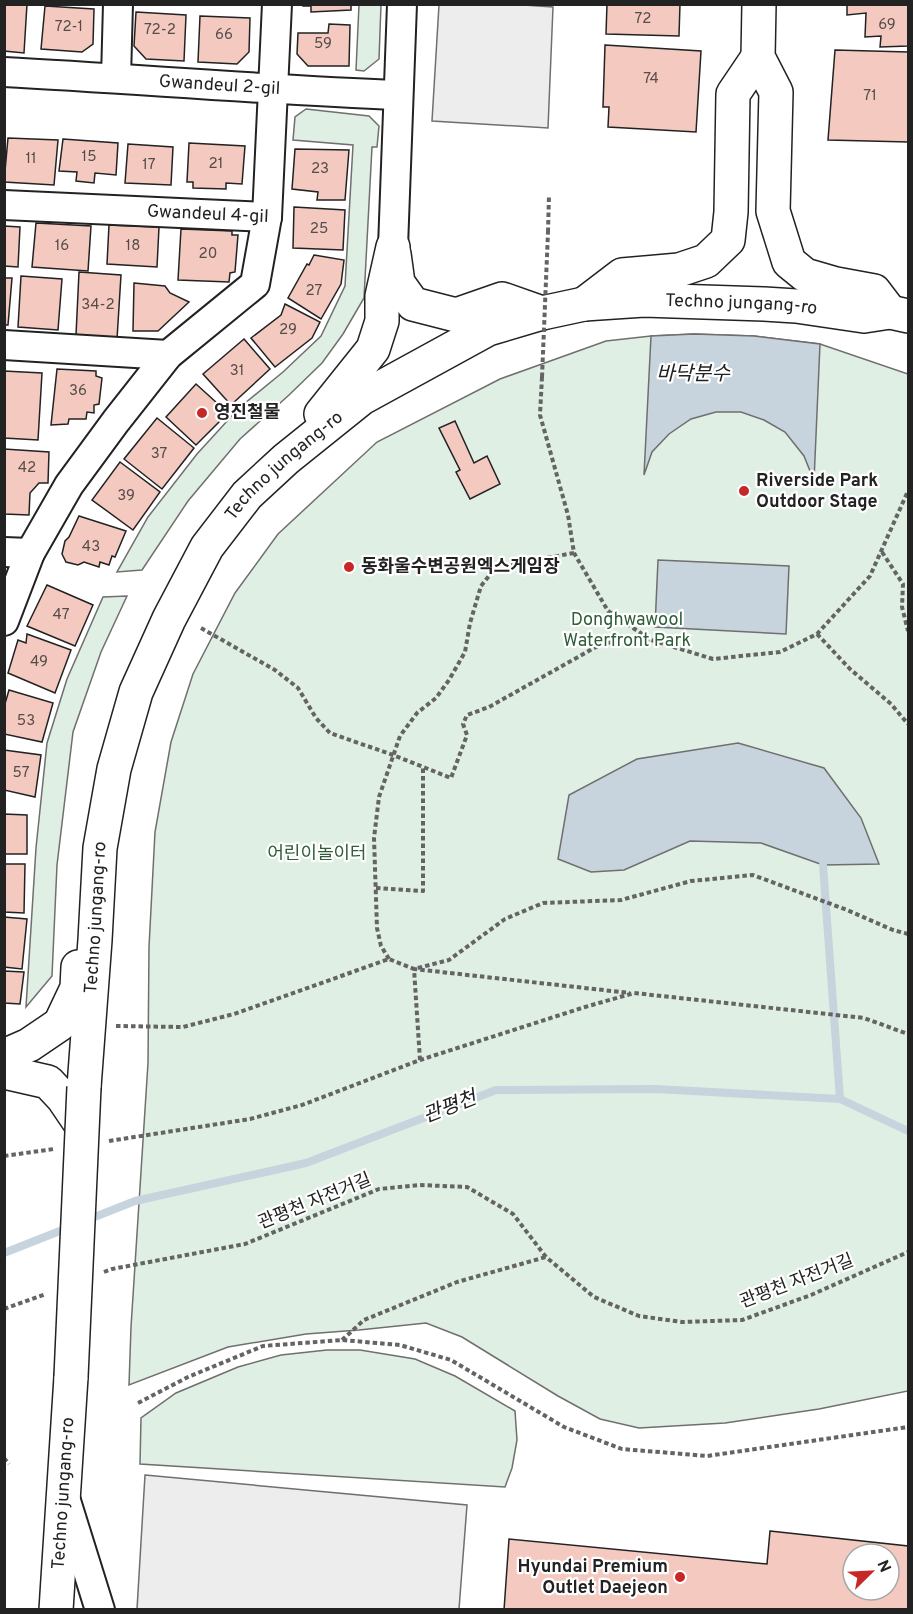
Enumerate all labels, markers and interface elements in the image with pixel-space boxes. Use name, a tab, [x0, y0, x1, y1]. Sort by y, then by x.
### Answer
house number: 72	[635, 10, 651, 29]
house number: 69	[878, 16, 896, 35]
house number: 72-1	[55, 18, 83, 37]
house number: 72-2	[144, 21, 176, 40]
house number: 66	[215, 26, 233, 45]
house number: 59	[314, 35, 332, 54]
street label: Gwandeul 2-gil	[158, 70, 281, 101]
house number: 74	[643, 70, 659, 89]
house number: 71	[863, 87, 877, 106]
house number: 15	[82, 148, 96, 167]
house number: 11	[25, 150, 37, 169]
house number: 21	[209, 155, 223, 174]
house number: 17	[142, 156, 156, 175]
house number: 23	[311, 160, 329, 179]
street label: Gwandeul 4-gil	[146, 200, 269, 229]
house number: 25	[310, 220, 328, 239]
house number: 16	[55, 237, 69, 256]
house number: 18	[126, 237, 140, 256]
house number: 20	[199, 245, 217, 264]
house number: 27	[306, 282, 323, 301]
street label: Techno jungang-ro	[665, 289, 819, 321]
house number: 34-2	[81, 296, 115, 315]
house number: 29	[279, 321, 297, 340]
house number: 31	[230, 362, 244, 381]
water label: 바닥분수	[656, 362, 730, 388]
house number: 36	[69, 382, 87, 401]
place label: 영진철물	[214, 402, 280, 425]
marker: 영진철물	[195, 406, 209, 420]
street label: Techno jungang-ro	[220, 406, 348, 525]
house number: 37	[151, 445, 168, 464]
house number: 42	[18, 459, 36, 478]
place label: Riverside Park Outdoor Stage	[756, 470, 878, 514]
marker: Riverside Park Outdoor Stage	[737, 484, 751, 498]
house number: 39	[117, 487, 135, 506]
house number: 43	[82, 538, 100, 557]
place label: 동화울수변공원엑스게임장	[361, 556, 560, 579]
marker: 동화울수변공원엑스게임장	[342, 560, 356, 574]
house number: 47	[53, 606, 70, 625]
park label: Donghwawool Waterfront Park	[563, 609, 691, 653]
house number: 49	[30, 653, 48, 672]
house number: 53	[17, 712, 35, 731]
house number: 57	[13, 764, 30, 783]
street label: Techno jungang-ro	[80, 839, 112, 994]
park label: 어린이놀이터	[267, 843, 367, 866]
water label: 관평천	[420, 1085, 483, 1130]
street label: 관평천 자전거길	[255, 1169, 375, 1235]
street label: 관평천 자전거길	[737, 1250, 857, 1314]
street label: Techno jungang-ro	[47, 1416, 80, 1570]
north arrow	[841, 1542, 901, 1602]
place label: Hyundai Premium Outlet Daejeon	[517, 1556, 668, 1600]
text: N	[871, 1557, 894, 1576]
marker: Hyundai Premium Outlet Daejeon	[673, 1570, 687, 1584]

